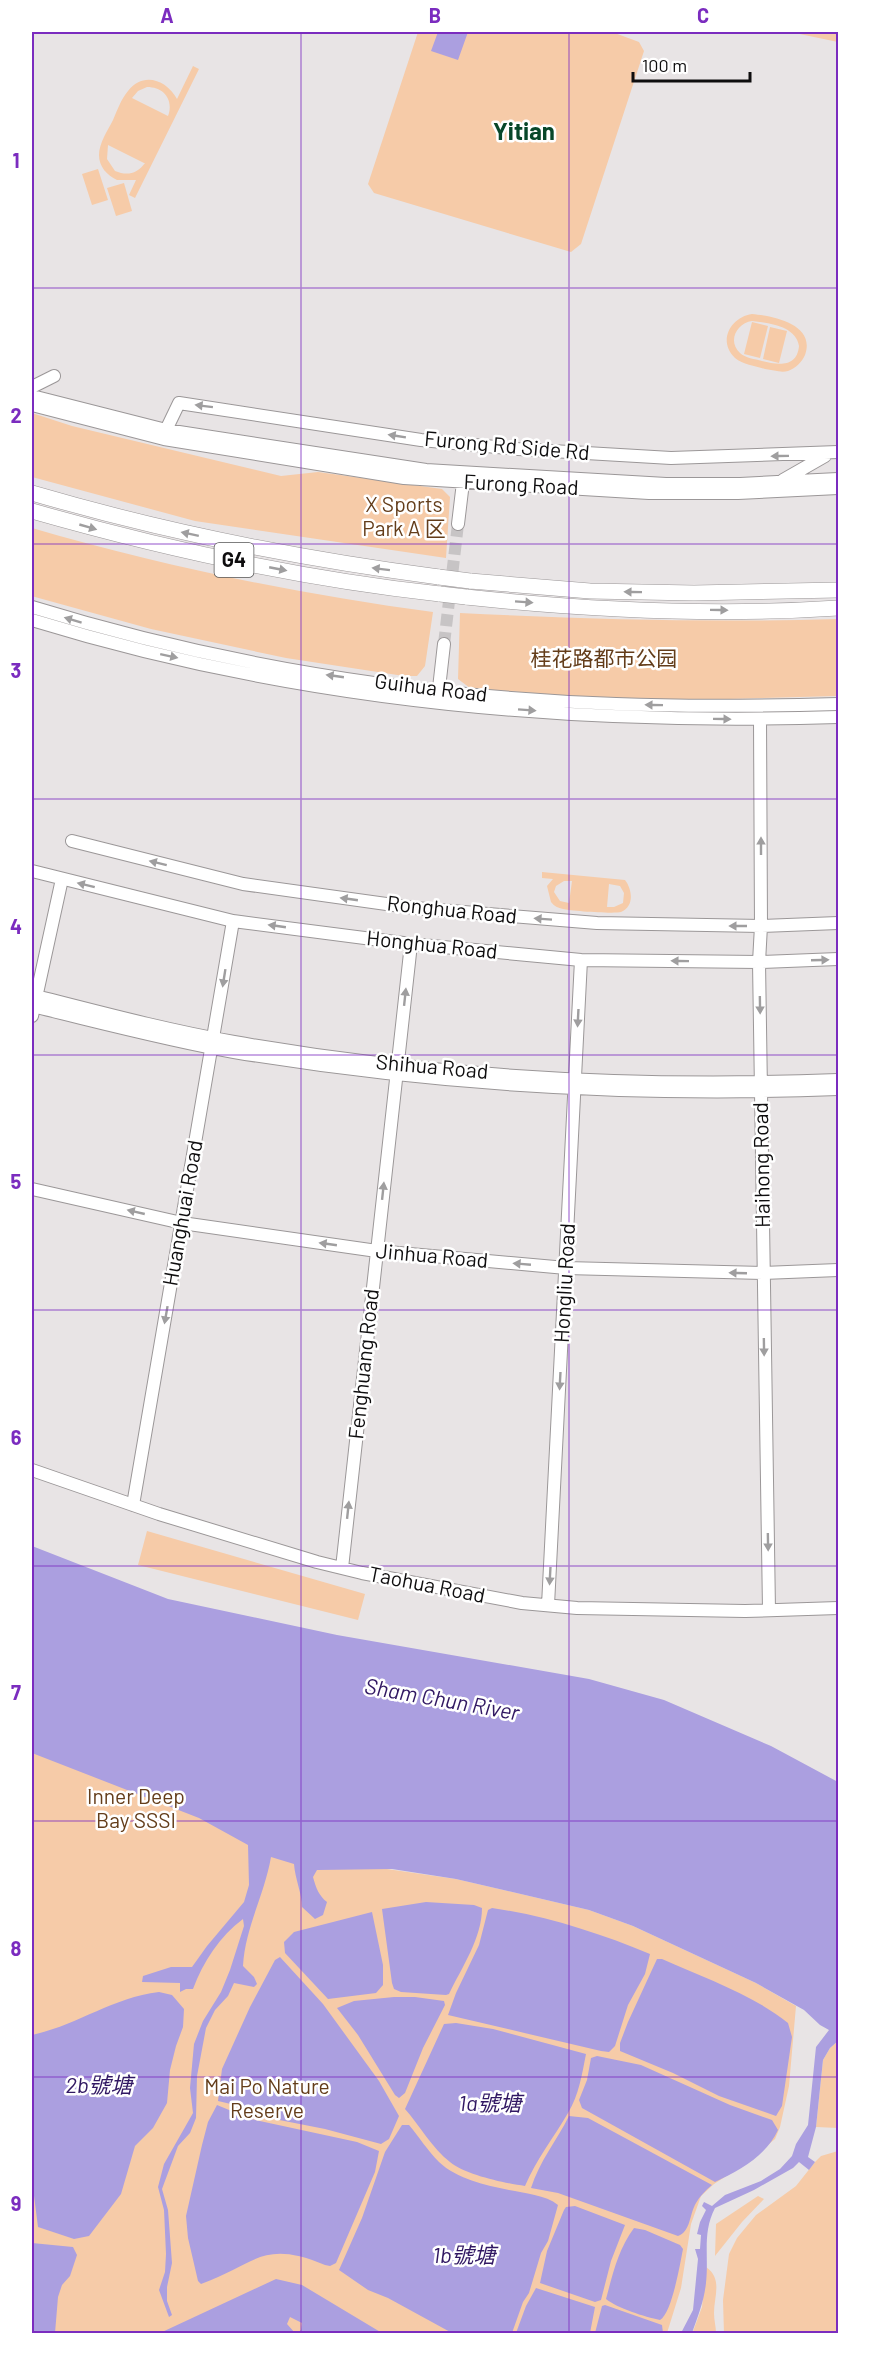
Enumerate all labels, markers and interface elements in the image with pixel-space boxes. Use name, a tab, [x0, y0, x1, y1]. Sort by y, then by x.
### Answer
text: A	[160, 3, 174, 27]
text: B	[429, 3, 441, 27]
text: C	[697, 3, 709, 27]
scale bar	[633, 45, 750, 83]
text: 100 m	[642, 54, 687, 76]
district label: Yitian	[493, 116, 555, 145]
text: 1	[12, 148, 20, 172]
one-way arrow	[195, 402, 214, 411]
text: 2	[10, 403, 22, 427]
street label: Furong Rd Side Rd	[423, 425, 591, 464]
one-way arrow	[388, 431, 407, 440]
one-way arrow	[771, 451, 790, 460]
street label: Furong Road	[463, 468, 579, 499]
park label: X Sports Park A 区	[362, 491, 446, 540]
one-way arrow	[79, 523, 97, 532]
one-way arrow	[180, 529, 199, 538]
road number: G4	[214, 543, 254, 577]
one-way arrow	[269, 565, 288, 574]
one-way arrow	[372, 565, 391, 574]
one-way arrow	[624, 587, 643, 596]
one-way arrow	[515, 598, 534, 607]
one-way arrow	[710, 605, 729, 615]
one-way arrow	[64, 615, 82, 624]
park label: 桂花路都市公园	[531, 645, 678, 670]
one-way arrow	[159, 652, 178, 661]
text: 3	[11, 658, 21, 682]
street label: Guihua Road	[373, 667, 489, 706]
one-way arrow	[325, 672, 344, 681]
one-way arrow	[645, 700, 664, 710]
one-way arrow	[518, 705, 537, 715]
one-way arrow	[713, 714, 732, 724]
one-way arrow	[756, 837, 766, 856]
one-way arrow	[149, 857, 167, 867]
one-way arrow	[77, 879, 96, 889]
street label: Ronghua Road	[386, 889, 518, 928]
one-way arrow	[340, 894, 359, 903]
text: 4	[10, 914, 22, 938]
one-way arrow	[534, 914, 553, 924]
one-way arrow	[729, 921, 748, 931]
one-way arrow	[267, 922, 286, 931]
street label: Honghua Road	[365, 924, 499, 963]
one-way arrow	[810, 955, 829, 964]
one-way arrow	[670, 956, 689, 966]
one-way arrow	[219, 969, 228, 988]
one-way arrow	[400, 988, 410, 1007]
one-way arrow	[755, 996, 765, 1015]
one-way arrow	[574, 1009, 583, 1028]
street label: Shihua Road	[375, 1048, 489, 1083]
street label: Haihong Road	[747, 1102, 774, 1228]
street label: Huanghuai Road	[156, 1138, 207, 1288]
text: 5	[11, 1169, 22, 1193]
one-way arrow	[379, 1182, 388, 1201]
one-way arrow	[127, 1207, 145, 1217]
street label: Hongliu Road	[548, 1222, 579, 1343]
street label: Jinhua Road	[375, 1237, 489, 1272]
one-way arrow	[319, 1240, 338, 1249]
one-way arrow	[513, 1259, 532, 1269]
one-way arrow	[729, 1268, 748, 1277]
street label: Fenghuang Road	[342, 1287, 383, 1440]
one-way arrow	[161, 1306, 170, 1325]
one-way arrow	[760, 1338, 769, 1357]
one-way arrow	[555, 1372, 565, 1391]
text: 6	[11, 1425, 22, 1449]
one-way arrow	[343, 1501, 353, 1520]
one-way arrow	[763, 1533, 773, 1552]
street label: Taohua Road	[367, 1560, 487, 1607]
one-way arrow	[546, 1566, 555, 1585]
water label: Sham Chun River	[363, 1672, 523, 1725]
text: 7	[11, 1680, 21, 1704]
park label: Inner Deep Bay SSSI	[87, 1783, 185, 1832]
text: 8	[11, 1936, 22, 1960]
water label: 2b號塘	[65, 2071, 137, 2097]
park label: Mai Po Nature Reserve	[204, 2073, 330, 2122]
water label: 1a號塘	[458, 2089, 526, 2115]
text: 9	[11, 2191, 21, 2215]
water label: 1b號塘	[432, 2241, 500, 2267]

